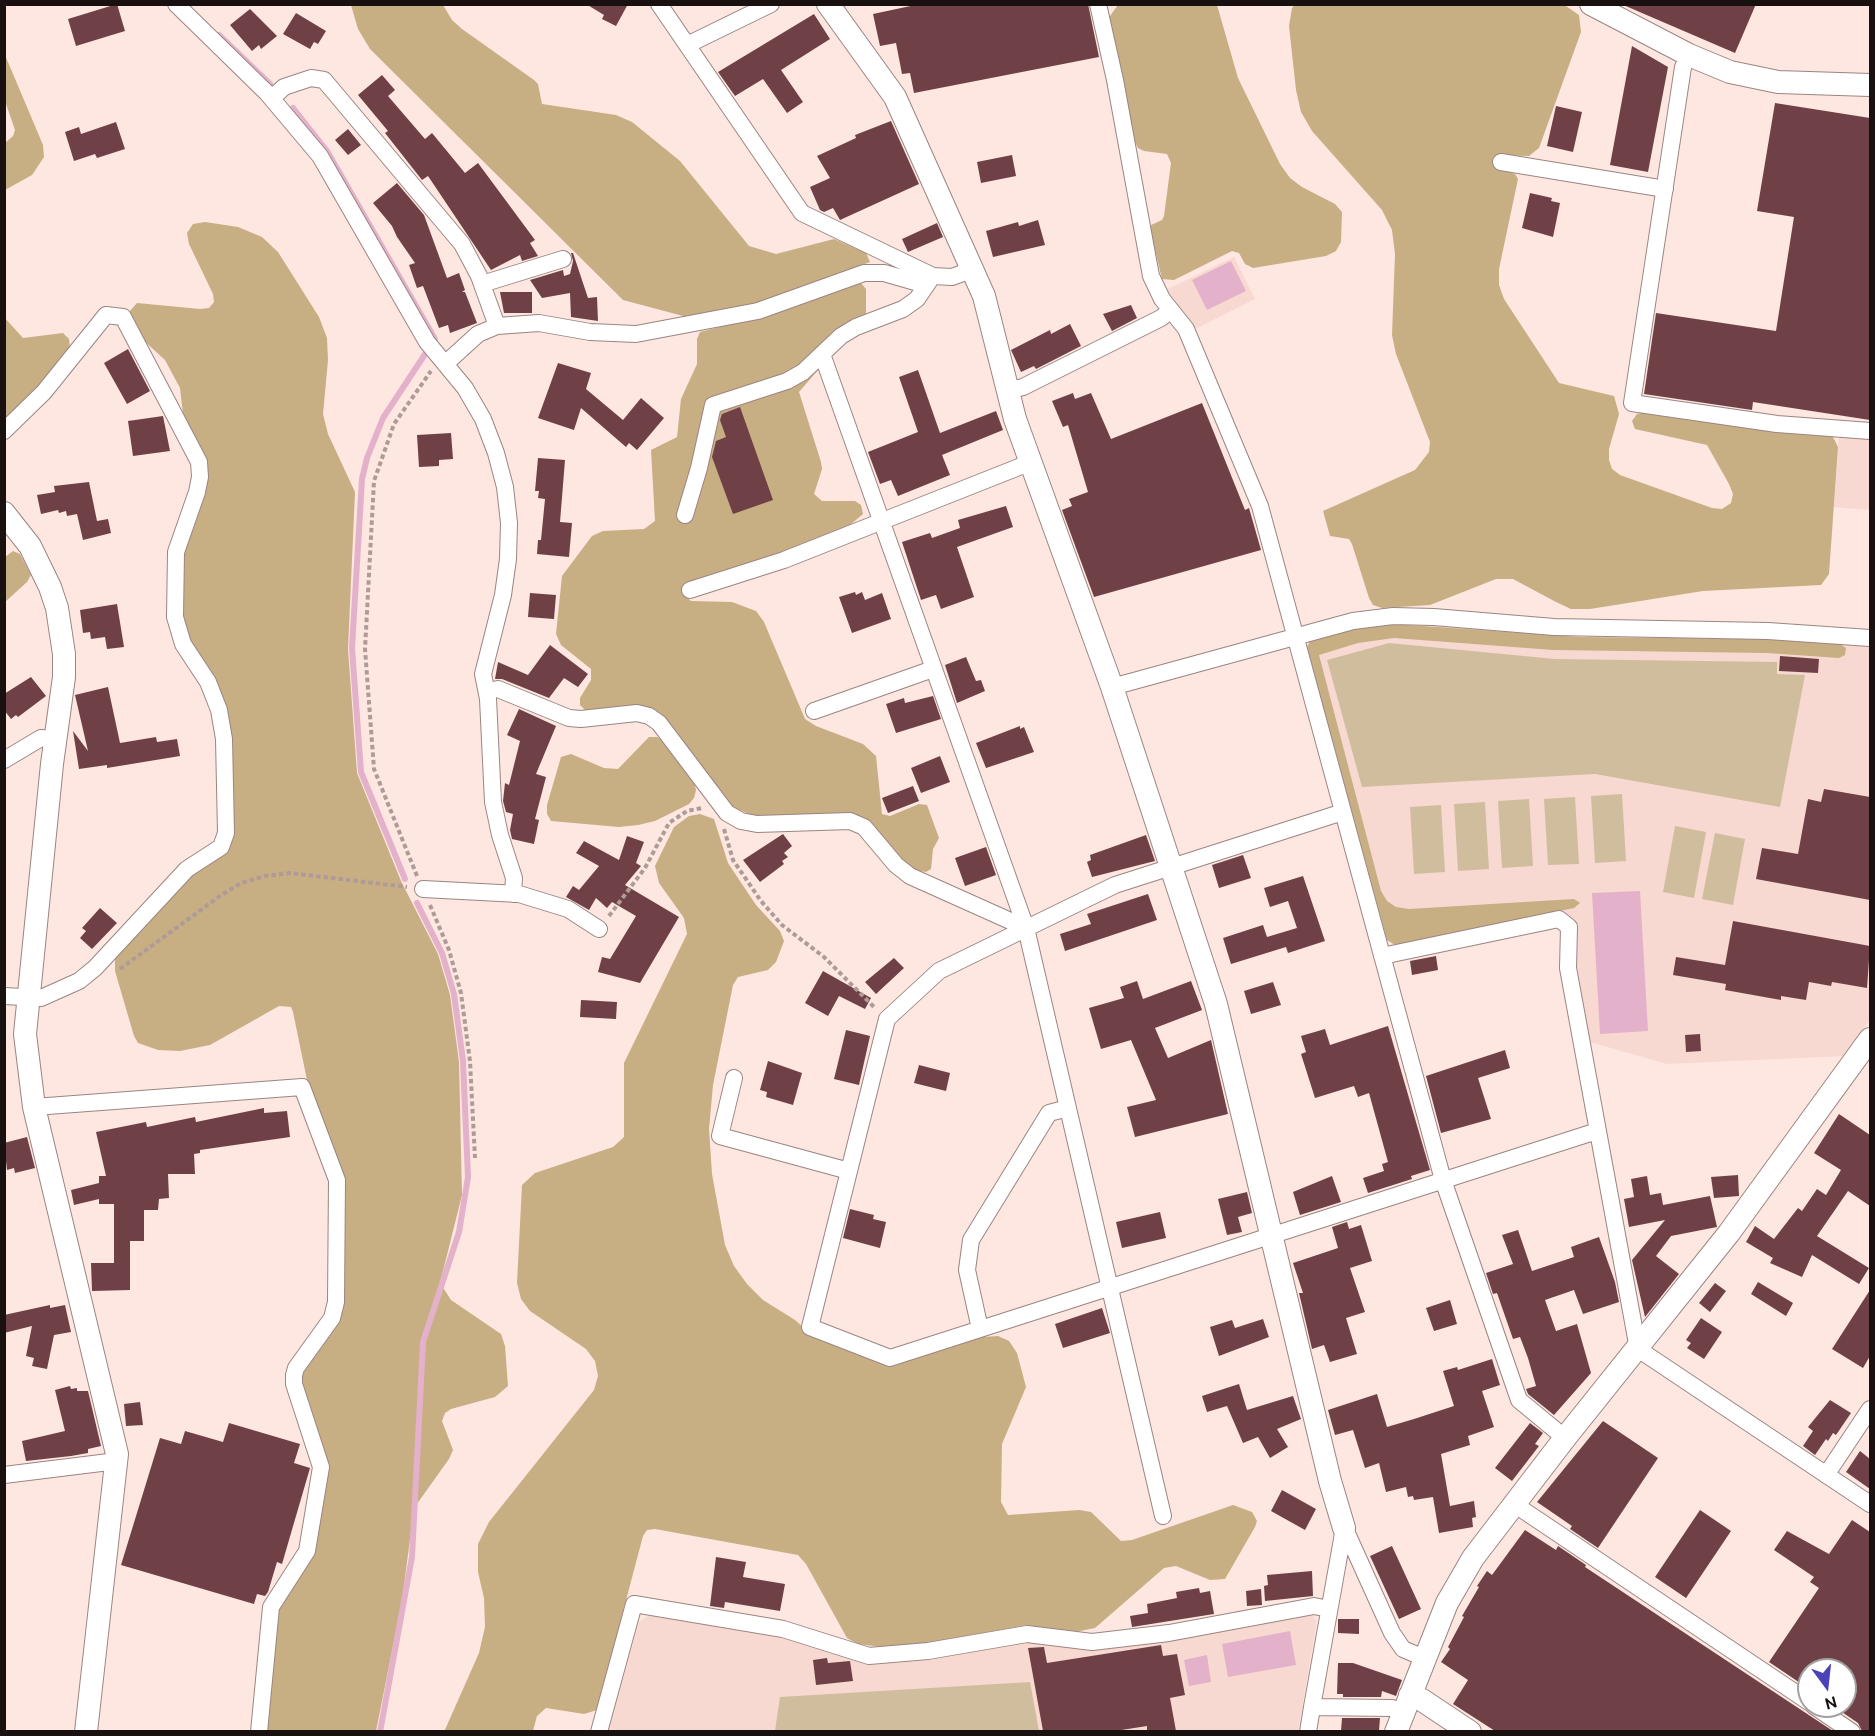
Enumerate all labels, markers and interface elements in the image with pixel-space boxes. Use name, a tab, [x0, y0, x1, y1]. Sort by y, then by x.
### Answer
north arrow	[1797, 1658, 1857, 1718]
text: N	[1823, 1693, 1839, 1714]

